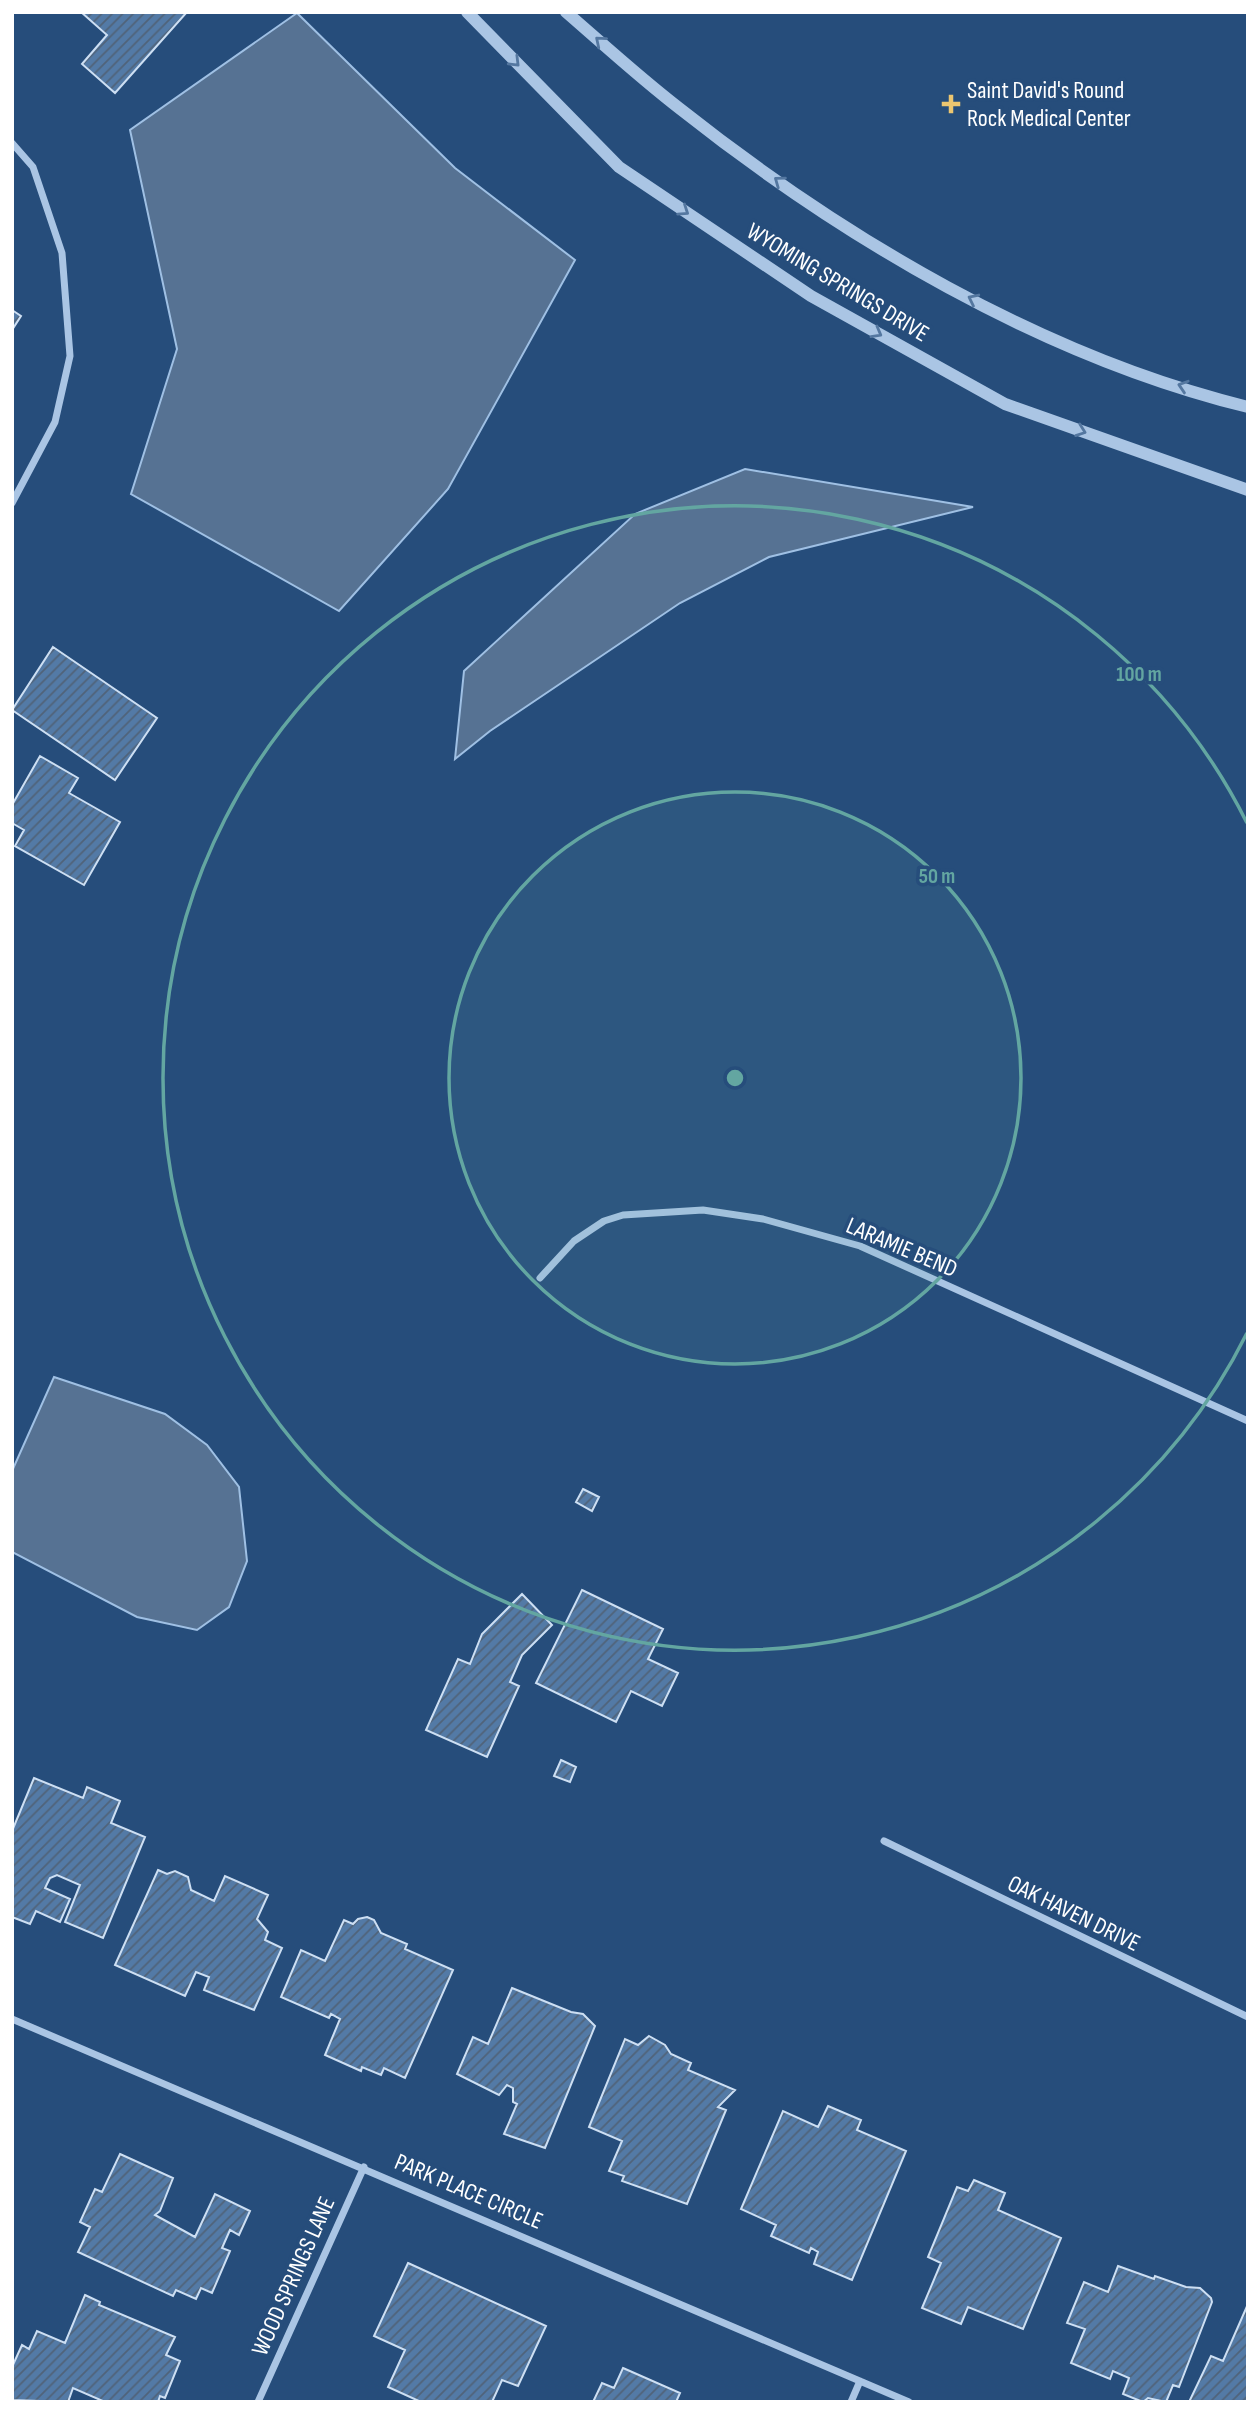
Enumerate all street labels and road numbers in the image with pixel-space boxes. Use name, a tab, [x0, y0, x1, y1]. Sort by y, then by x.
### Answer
street label: WYOMING SPRINGS DRIVE	[741, 217, 934, 348]
street label: LARAMIE BEND	[842, 1211, 962, 1284]
street label: OAK HAVEN DRIVE	[1003, 1869, 1145, 1958]
street label: PARK PLACE CIRCLE	[390, 2147, 547, 2236]
street label: WOOD SPRINGS LANE	[245, 2192, 341, 2360]

